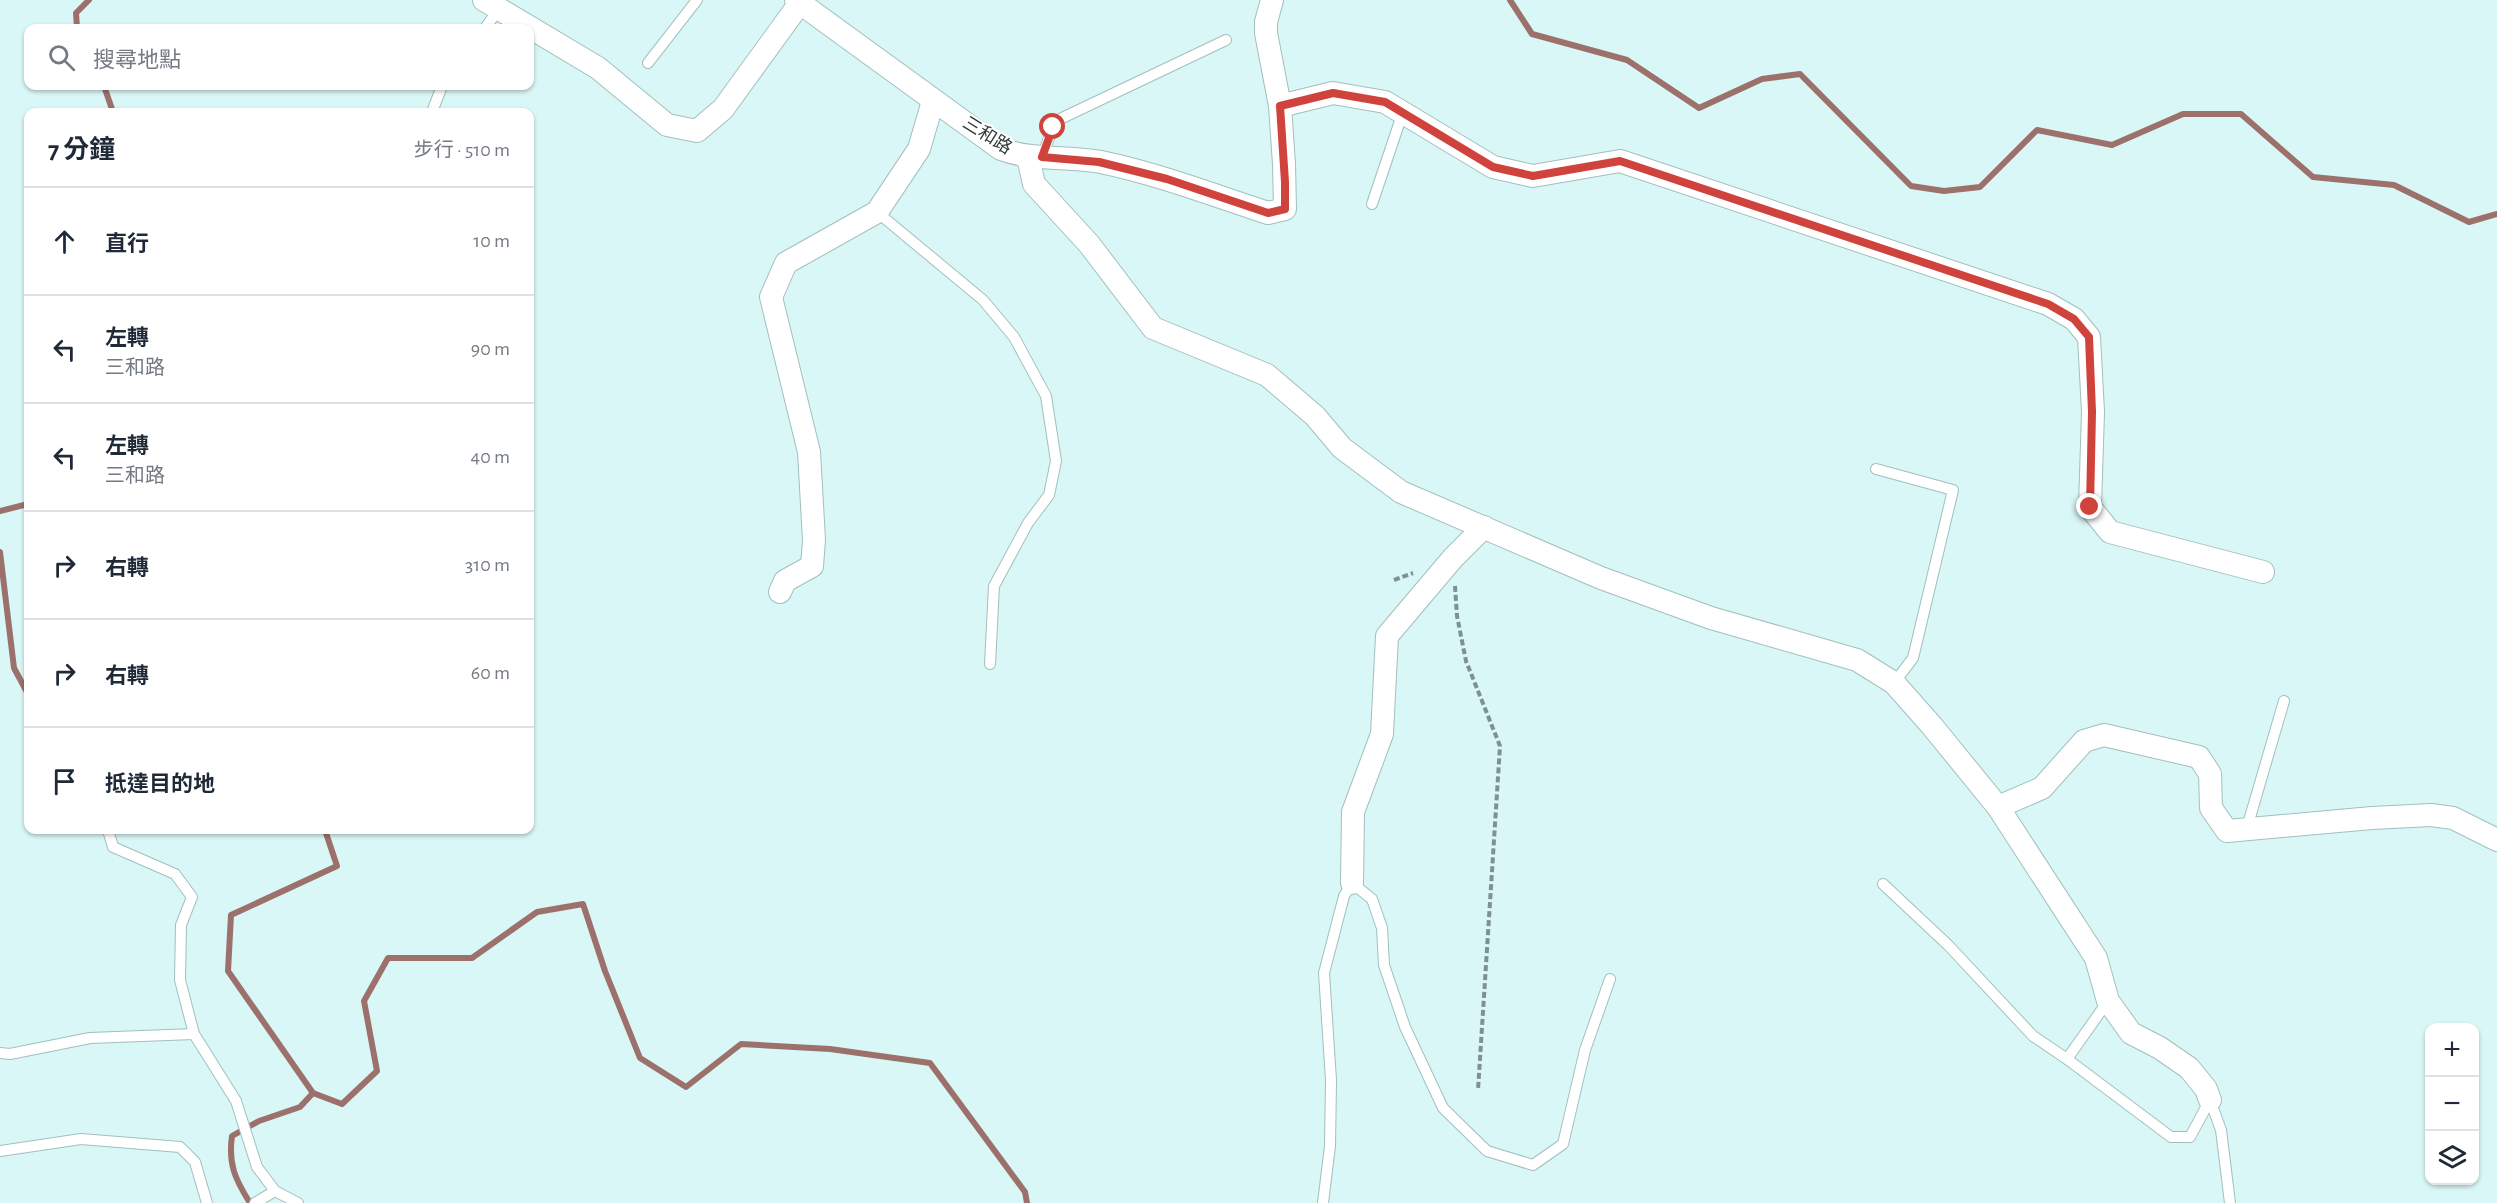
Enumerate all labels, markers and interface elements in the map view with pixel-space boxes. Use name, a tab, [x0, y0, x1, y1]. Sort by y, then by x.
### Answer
search box	[24, 24, 534, 90]
icon: search	[45, 41, 78, 74]
text: 搜尋地點	[93, 49, 181, 71]
street label: 三和路	[959, 112, 1016, 158]
route start	[1039, 113, 1065, 139]
text: 7 分鐘	[48, 137, 115, 163]
text: 步行 · 510 m	[414, 140, 510, 160]
icon: ahead	[48, 225, 81, 258]
text: 10 m	[473, 231, 510, 251]
text: 直行	[105, 233, 149, 255]
text: 左轉	[105, 327, 149, 349]
icon: left	[48, 333, 81, 366]
text: 90 m	[471, 339, 510, 359]
text: 三和路	[105, 358, 165, 378]
text: 左轉	[105, 435, 149, 457]
icon: left	[48, 441, 81, 474]
text: 40 m	[471, 447, 510, 467]
text: 三和路	[105, 466, 165, 486]
route end	[2076, 493, 2102, 519]
icon: right	[48, 549, 81, 582]
text: 310 m	[465, 555, 510, 575]
text: 右轉	[105, 557, 149, 579]
icon: right	[48, 657, 81, 690]
text: 60 m	[471, 663, 510, 683]
text: 右轉	[105, 665, 149, 687]
icon: arrive	[48, 765, 81, 798]
text: 抵達目的地	[105, 773, 215, 795]
map controls	[2425, 1023, 2479, 1185]
button: +	[2425, 1023, 2479, 1077]
button: −	[2425, 1077, 2479, 1131]
button: layers	[2425, 1131, 2479, 1185]

